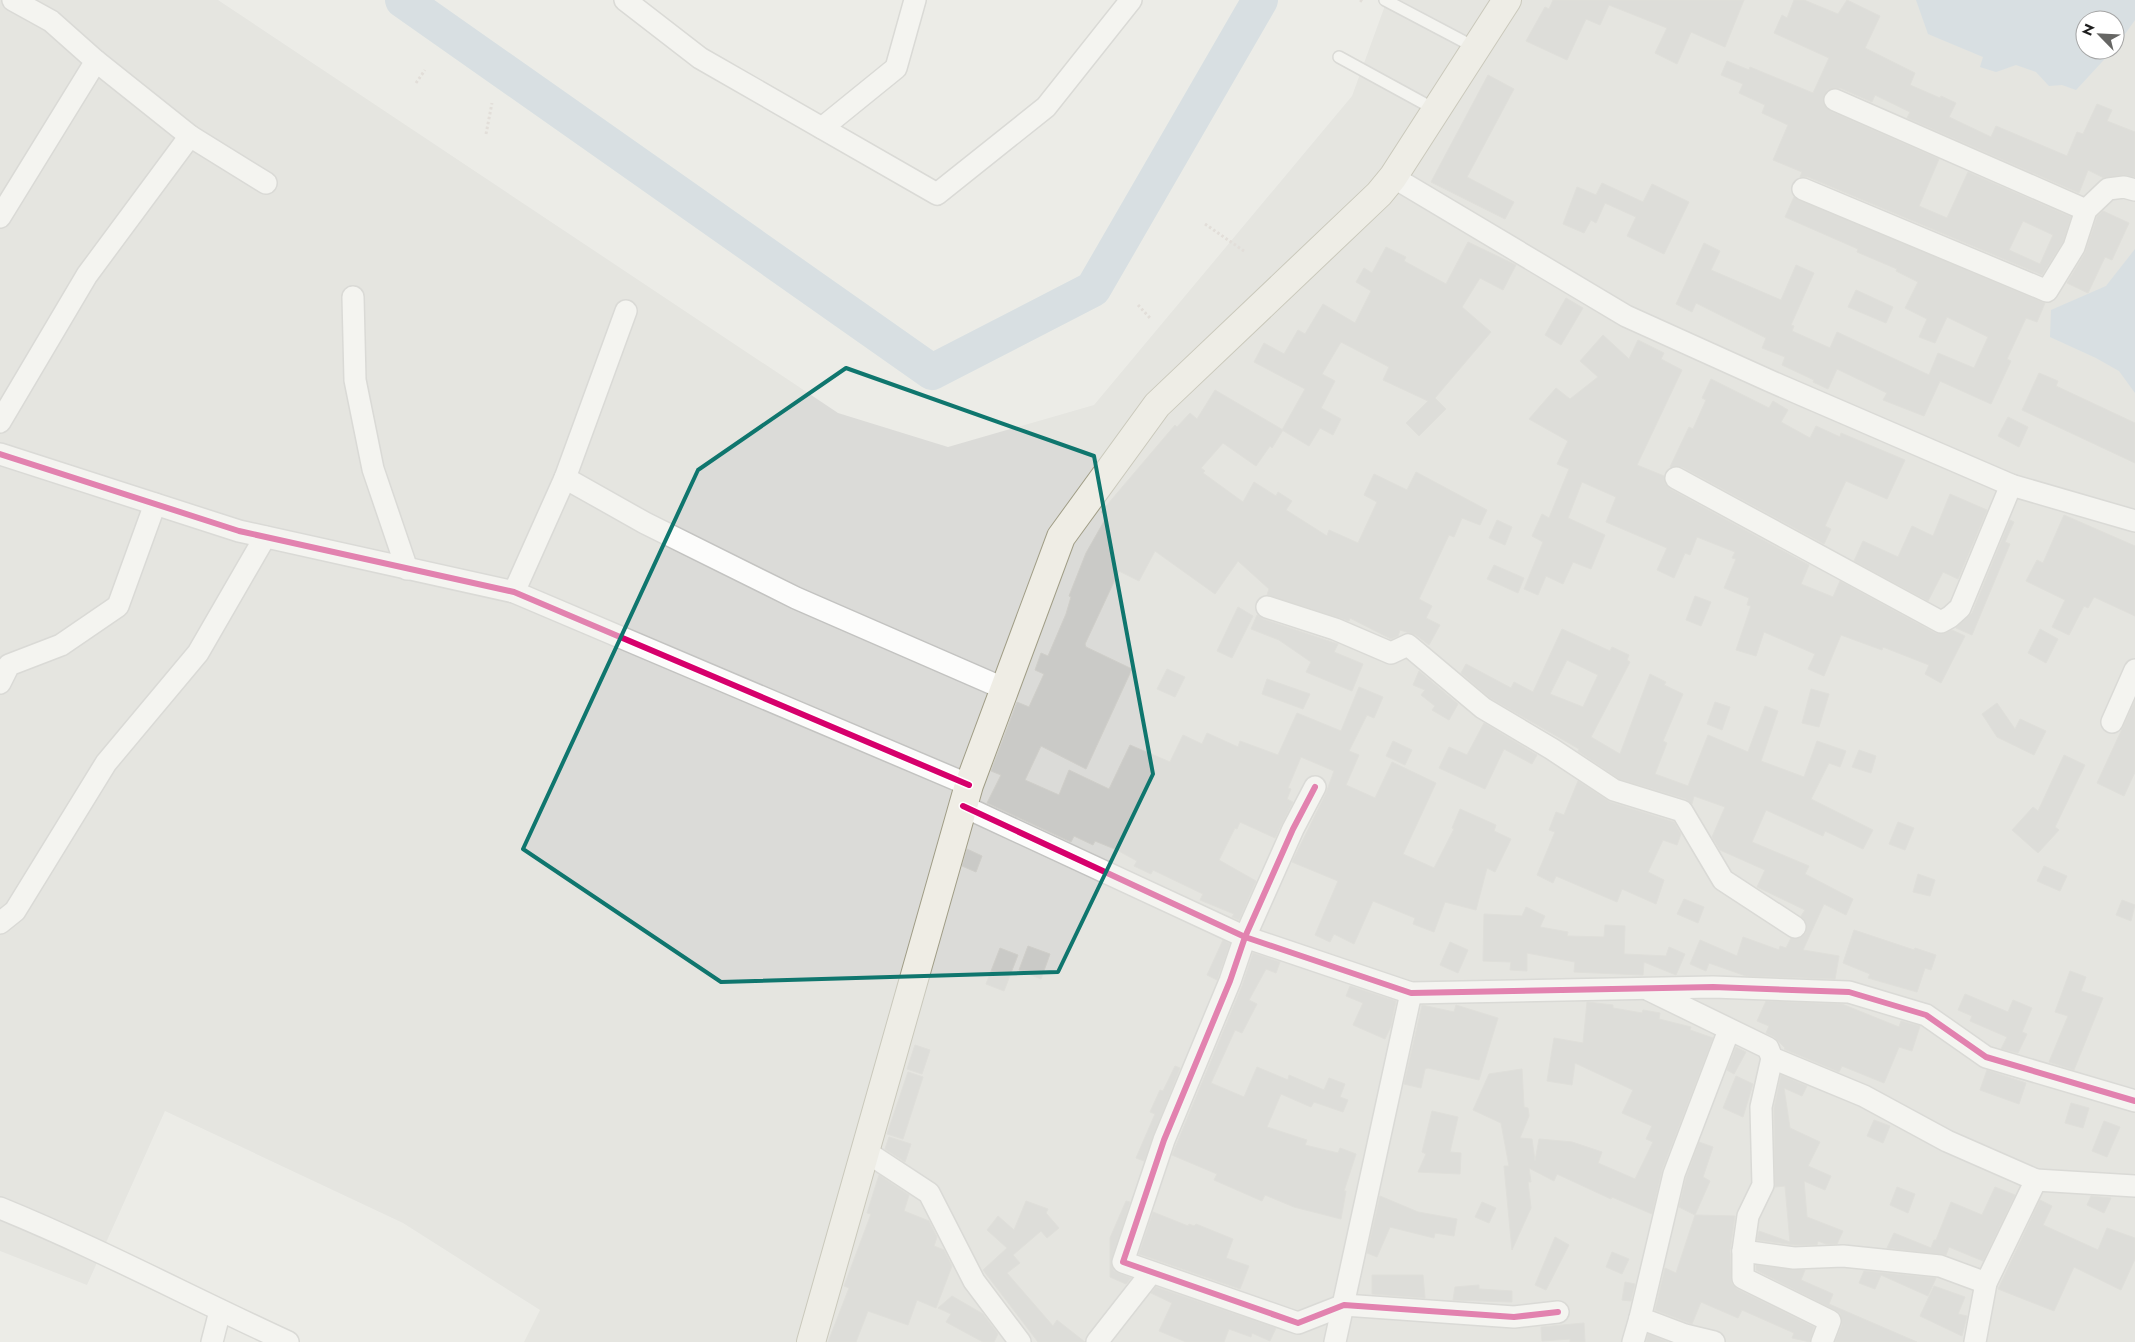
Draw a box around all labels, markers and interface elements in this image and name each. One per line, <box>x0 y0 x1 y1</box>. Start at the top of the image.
north arrow <box>2075 10 2125 60</box>
text: N <box>2077 21 2100 39</box>

